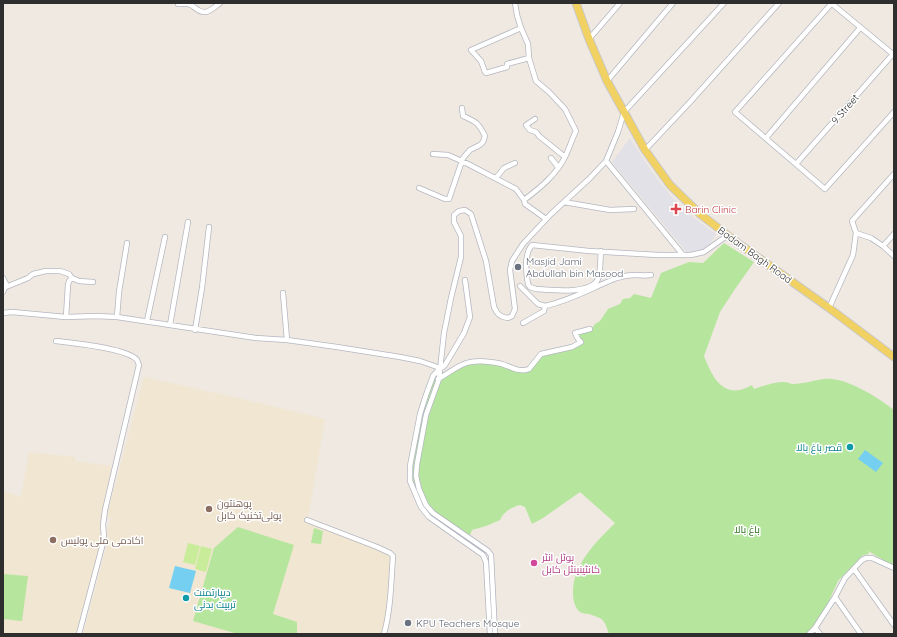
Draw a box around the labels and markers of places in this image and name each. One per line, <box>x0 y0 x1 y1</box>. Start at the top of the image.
marker: Barin Clinic <box>670 203 682 215</box>
place label: Barin Clinic <box>685 203 736 216</box>
place label: Masjid Jami Abdullah bin Masood <box>526 255 623 280</box>
marker: Masjid Jami Abdullah bin Masood <box>513 262 523 272</box>
place label: قصر باغ بالا <box>796 441 842 454</box>
marker: قصر باغ بالا <box>845 442 855 452</box>
place label: پوهنتون پولی‌تخنیک کابل <box>217 497 282 522</box>
marker: پوهنتون پولی‌تخنیک کابل <box>204 504 214 514</box>
place label: اکادمی ملی پولیس <box>61 534 143 547</box>
marker: اکادمی ملی پولیس <box>48 535 58 545</box>
place label: ہوٹل انٹر کانٹینینٹل کابل <box>541 551 600 576</box>
marker: ہوٹل انٹر کانٹینینٹل کابل <box>529 558 539 568</box>
place label: دیپارتمنت تربیت بدنی <box>194 586 236 611</box>
marker: دیپارتمنت تربیت بدنی <box>181 593 191 603</box>
place label: KPU Teachers Mosque <box>416 617 520 630</box>
marker: KPU Teachers Mosque <box>403 618 413 628</box>

